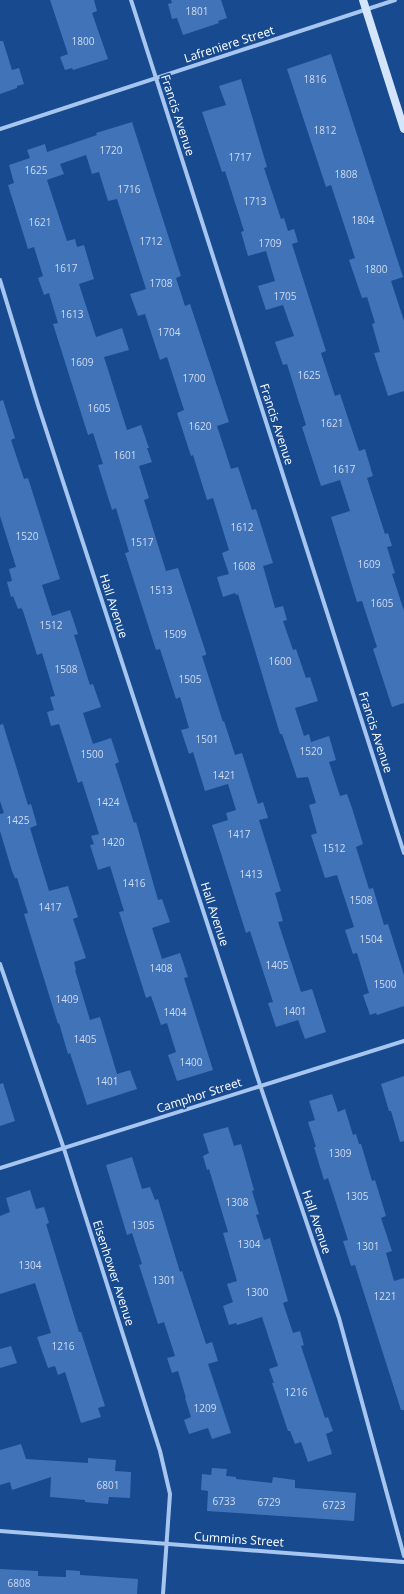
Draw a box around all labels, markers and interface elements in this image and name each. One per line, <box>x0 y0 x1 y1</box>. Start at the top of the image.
house number: 1801 <box>186 4 208 18</box>
street label: Lafreniere Street <box>182 21 276 67</box>
house number: 1800 <box>72 34 95 48</box>
street label: Francis Avenue <box>157 72 199 158</box>
house number: 1816 <box>304 72 327 86</box>
house number: 1812 <box>314 123 337 137</box>
house number: 1720 <box>100 143 123 157</box>
house number: 1717 <box>229 150 252 164</box>
house number: 1625 <box>25 163 48 177</box>
house number: 1808 <box>335 167 358 181</box>
house number: 1716 <box>118 182 141 196</box>
house number: 1713 <box>244 194 267 208</box>
house number: 1804 <box>352 213 375 227</box>
house number: 1621 <box>29 215 51 229</box>
house number: 1712 <box>140 234 163 248</box>
house number: 1709 <box>259 236 282 250</box>
house number: 1617 <box>55 261 78 275</box>
house number: 1800 <box>365 262 388 276</box>
house number: 1708 <box>150 276 173 290</box>
house number: 1705 <box>274 289 297 303</box>
house number: 1613 <box>61 307 84 321</box>
house number: 1704 <box>158 325 181 339</box>
house number: 1609 <box>71 355 94 369</box>
house number: 1625 <box>298 368 321 382</box>
house number: 1700 <box>183 371 206 385</box>
street label: Francis Avenue <box>256 381 298 467</box>
house number: 1605 <box>88 401 111 415</box>
house number: 1621 <box>321 416 343 430</box>
house number: 1620 <box>189 419 212 433</box>
house number: 1601 <box>114 448 136 462</box>
house number: 1617 <box>333 462 356 476</box>
house number: 1612 <box>231 520 254 534</box>
house number: 1520 <box>16 529 39 543</box>
house number: 1517 <box>131 535 154 549</box>
house number: 1609 <box>358 557 381 571</box>
house number: 1608 <box>233 559 256 573</box>
street label: Hall Avenue <box>96 572 132 640</box>
house number: 1513 <box>150 583 173 597</box>
house number: 1605 <box>371 596 394 610</box>
house number: 1512 <box>40 618 63 632</box>
house number: 1509 <box>164 627 187 641</box>
house number: 1600 <box>269 654 292 668</box>
house number: 1508 <box>55 662 78 676</box>
house number: 1505 <box>179 672 202 686</box>
street label: Francis Avenue <box>355 689 397 775</box>
house number: 1501 <box>196 732 218 746</box>
house number: 1520 <box>300 744 323 758</box>
house number: 1500 <box>81 747 104 761</box>
house number: 1421 <box>213 768 235 782</box>
house number: 1424 <box>97 795 120 809</box>
house number: 1425 <box>7 813 30 827</box>
house number: 1417 <box>228 827 251 841</box>
house number: 1420 <box>102 835 125 849</box>
house number: 1512 <box>323 841 346 855</box>
house number: 1413 <box>240 867 263 881</box>
house number: 1416 <box>123 876 146 890</box>
street label: Hall Avenue <box>197 880 233 948</box>
house number: 1508 <box>350 893 373 907</box>
house number: 1417 <box>39 900 62 914</box>
house number: 1504 <box>360 932 383 946</box>
house number: 1405 <box>266 958 289 972</box>
house number: 1408 <box>150 961 173 975</box>
house number: 1500 <box>374 977 397 991</box>
house number: 1409 <box>56 992 79 1006</box>
house number: 1401 <box>284 1004 306 1018</box>
house number: 1404 <box>164 1005 187 1019</box>
house number: 1405 <box>74 1032 97 1046</box>
house number: 1400 <box>180 1055 203 1069</box>
street label: Camphor Street <box>154 1073 244 1117</box>
house number: 1401 <box>96 1074 118 1088</box>
house number: 1309 <box>329 1146 352 1160</box>
street label: Hall Avenue <box>298 1188 336 1256</box>
house number: 1305 <box>346 1189 369 1203</box>
house number: 1308 <box>226 1195 249 1209</box>
street label: Eisenhower Avenue <box>89 1218 139 1328</box>
house number: 1305 <box>132 1218 155 1232</box>
house number: 1304 <box>238 1237 261 1251</box>
house number: 1301 <box>357 1239 379 1253</box>
house number: 1304 <box>19 1258 42 1272</box>
house number: 1301 <box>153 1273 175 1287</box>
house number: 1300 <box>246 1285 269 1299</box>
house number: 1221 <box>374 1289 396 1303</box>
house number: 1216 <box>52 1339 75 1353</box>
house number: 1216 <box>285 1385 308 1399</box>
house number: 1209 <box>194 1401 217 1415</box>
house number: 6801 <box>97 1478 119 1492</box>
house number: 6733 <box>213 1494 236 1508</box>
house number: 6729 <box>258 1495 281 1509</box>
house number: 6723 <box>323 1498 346 1512</box>
street label: Cummins Street <box>194 1527 284 1551</box>
house number: 6808 <box>8 1576 31 1590</box>

